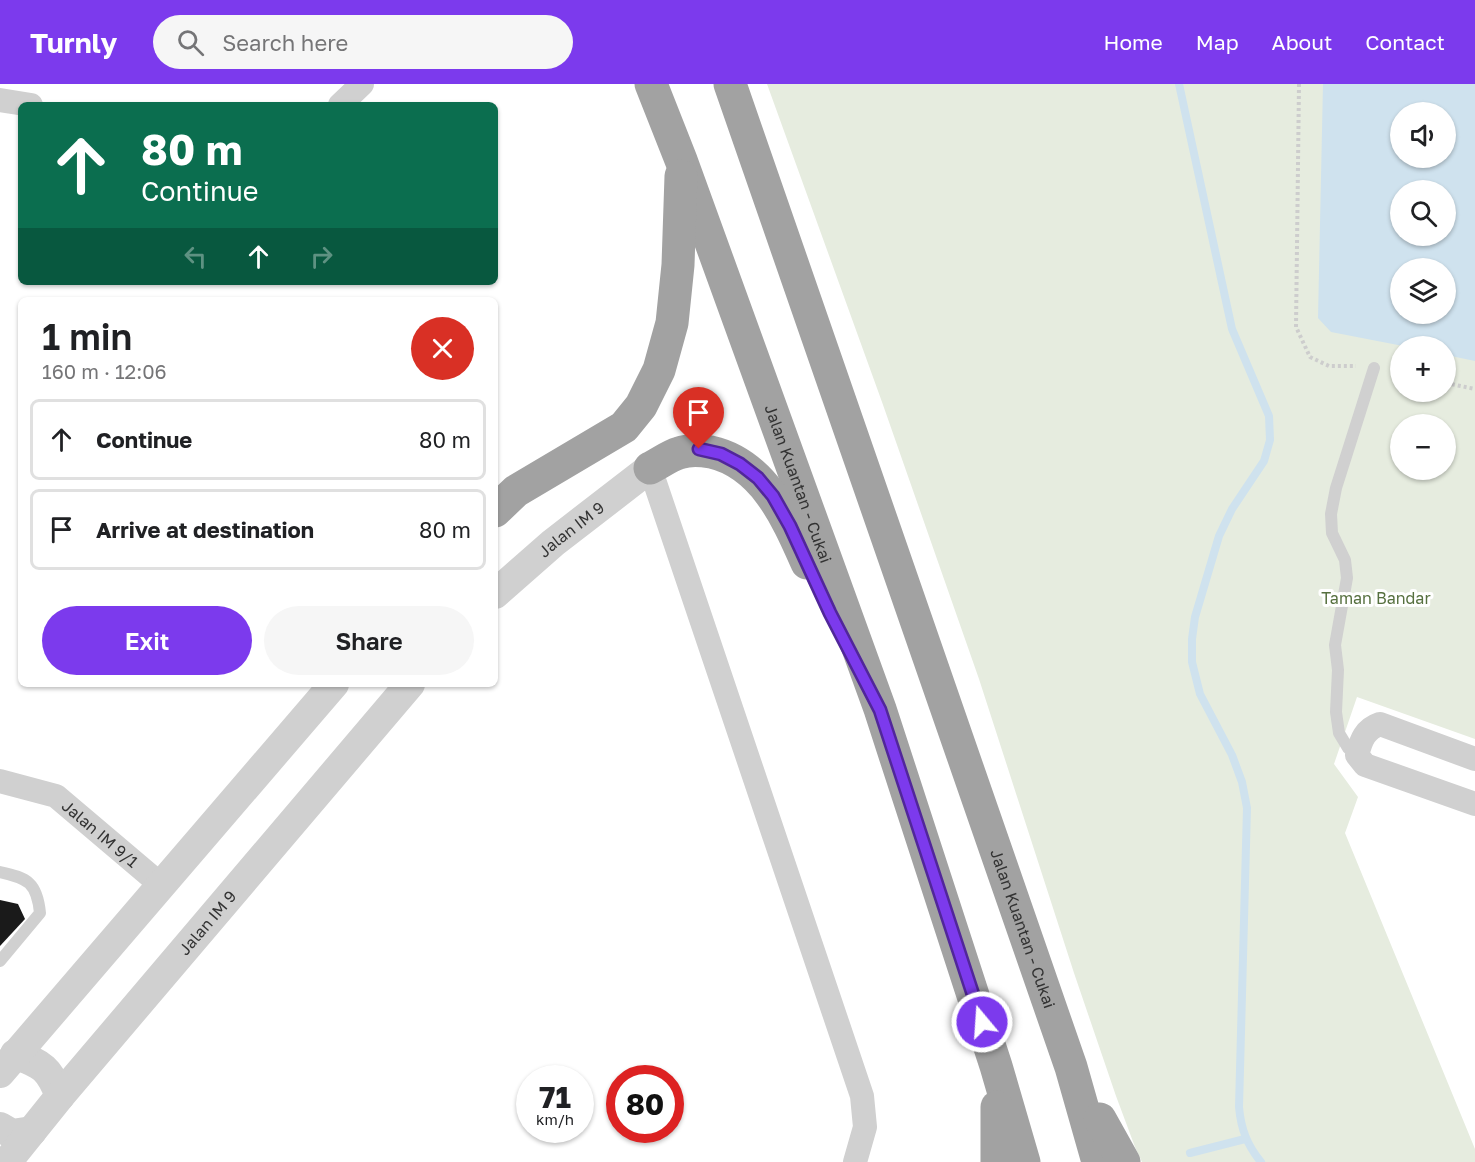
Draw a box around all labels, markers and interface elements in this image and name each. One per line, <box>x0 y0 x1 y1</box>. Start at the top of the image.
search box <box>153 15 573 69</box>
text: Turnly <box>30 26 117 59</box>
icon: search <box>174 26 207 59</box>
text: Search here <box>222 29 348 56</box>
text: Home <box>1103 29 1163 55</box>
text: Map <box>1196 29 1239 55</box>
text: About <box>1272 29 1332 55</box>
text: Contact <box>1365 29 1445 55</box>
map controls <box>1390 102 1456 480</box>
button: sound <box>1390 102 1456 168</box>
text: 80 m <box>141 124 242 174</box>
icon: ahead <box>42 126 120 204</box>
text: Continue <box>141 175 259 207</box>
button: search <box>1390 180 1456 246</box>
icon: left <box>179 240 212 273</box>
icon: ahead <box>242 240 275 273</box>
icon: right <box>305 240 338 273</box>
button: layers <box>1390 258 1456 324</box>
text: 1 min <box>42 315 132 358</box>
button: close <box>411 317 474 380</box>
button: + <box>1390 336 1456 402</box>
text: 160 m · 12:06 <box>42 359 167 383</box>
pin <box>673 387 724 449</box>
icon: arrive <box>682 396 715 429</box>
street label: Jalan Kuantan - Cukai <box>760 402 836 566</box>
button: − <box>1390 414 1456 480</box>
icon: ahead <box>45 423 78 456</box>
text: Continue <box>96 426 192 453</box>
text: 80 m <box>419 426 471 453</box>
street label: Jalan IM 9 <box>534 497 608 561</box>
icon: arrive <box>45 513 78 546</box>
text: Arrive at destination <box>96 516 314 543</box>
text: 80 m <box>419 516 471 543</box>
park label: Taman Bandar <box>1321 588 1431 608</box>
button: Exit <box>42 606 252 675</box>
button: Share <box>264 606 474 675</box>
street label: Jalan IM 9/1 <box>58 796 143 872</box>
street label: Jalan Kuantan - Cukai <box>986 846 1060 1011</box>
street label: Jalan IM 9 <box>174 886 240 959</box>
position arrow <box>950 990 1014 1054</box>
speed limit sign: 80 <box>606 1065 684 1143</box>
text: 71 <box>539 1079 571 1115</box>
text: km/h <box>536 1110 574 1128</box>

